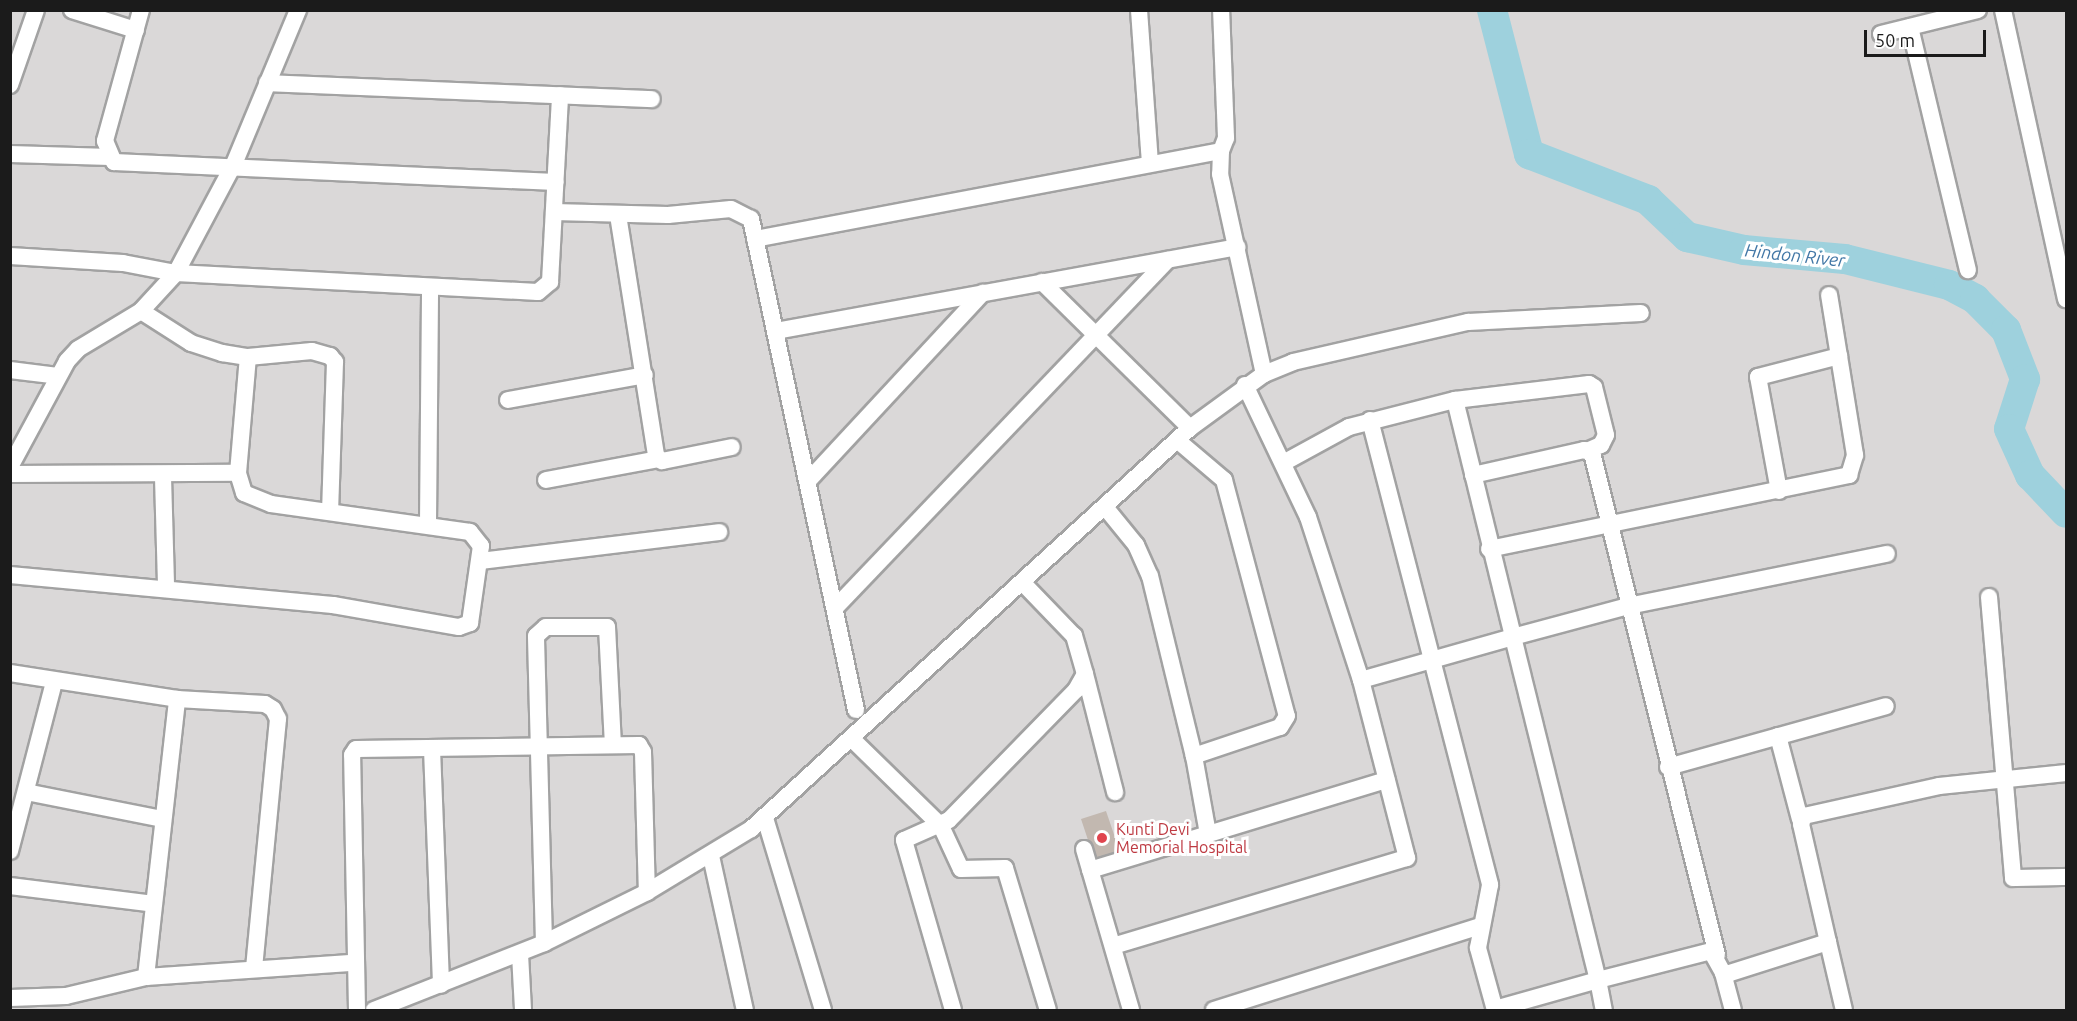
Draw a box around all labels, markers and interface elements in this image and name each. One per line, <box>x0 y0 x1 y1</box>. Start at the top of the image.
scale bar <box>1867 18 1988 56</box>
text: 50 m <box>1875 30 1915 50</box>
water label: Hindon River <box>1744 239 1846 271</box>
place label: Kunti Devi Memorial Hospital <box>1116 819 1247 857</box>
marker: Kunti Devi Memorial Hospital <box>1093 829 1111 847</box>

